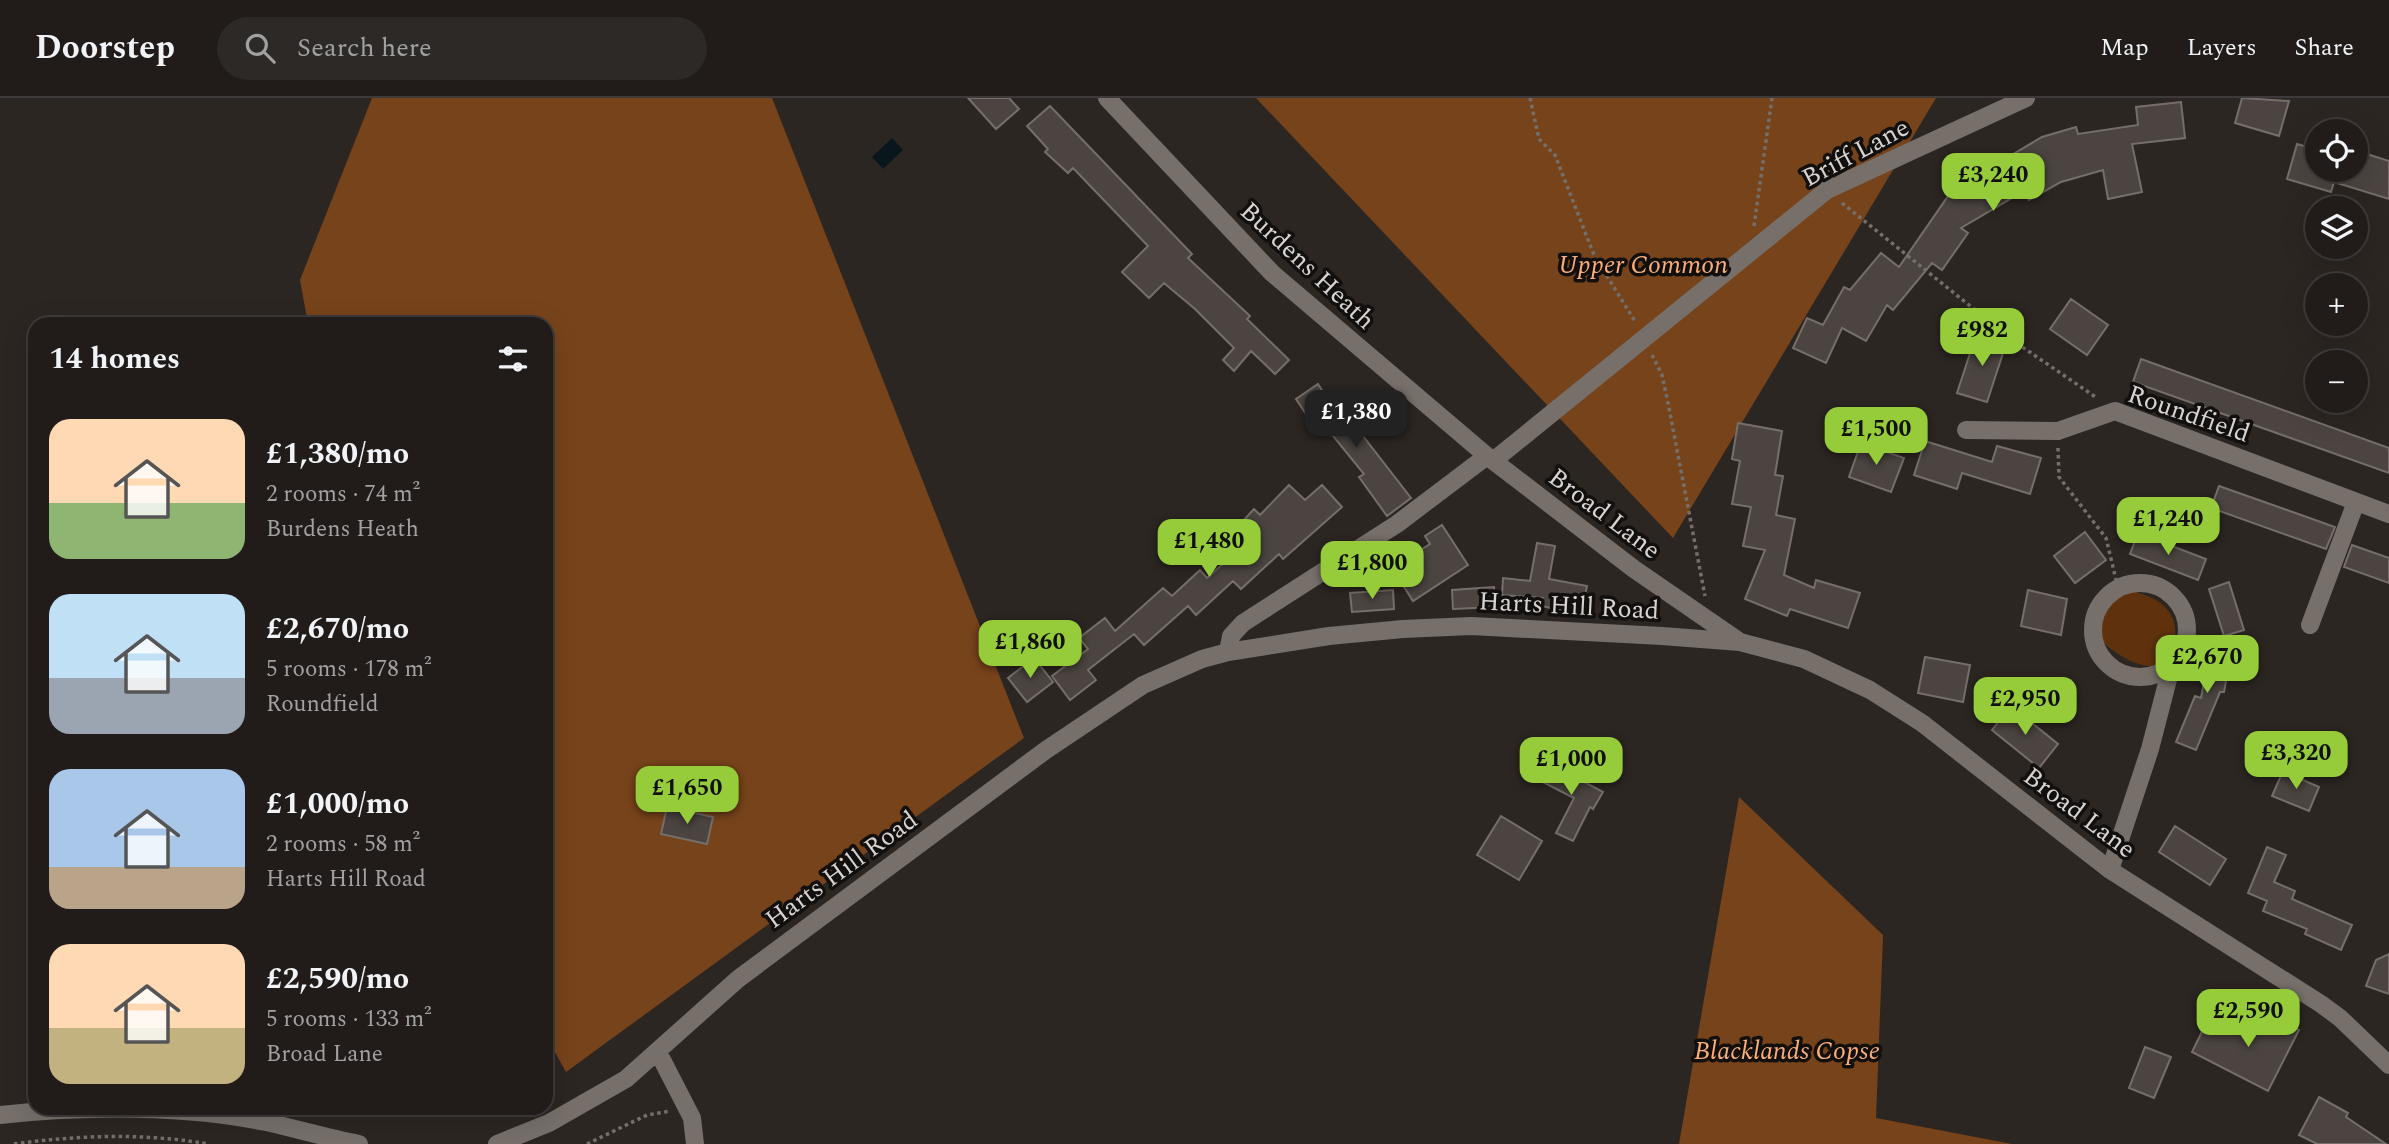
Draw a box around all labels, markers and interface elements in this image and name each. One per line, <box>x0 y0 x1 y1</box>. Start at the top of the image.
search box <box>217 17 707 80</box>
text: Doorstep <box>35 23 175 73</box>
text: Search here <box>297 28 432 68</box>
icon: search <box>241 29 279 67</box>
text: Map <box>2100 30 2149 66</box>
text: Layers <box>2187 30 2257 66</box>
text: Share <box>2295 30 2354 66</box>
street label: Briff Lane <box>1795 108 1916 198</box>
map controls <box>2305 119 2368 413</box>
button: locate <box>2305 119 2368 182</box>
pin: £3,240 <box>1936 153 2050 213</box>
text: £3,240 <box>1958 158 2028 193</box>
street label: Burdens Heath <box>1230 192 1384 339</box>
button: layers <box>2305 196 2368 259</box>
park label: Upper Common <box>1558 245 1728 285</box>
button: + <box>2305 273 2368 336</box>
pin: £982 <box>1941 308 2023 368</box>
text: £982 <box>1956 313 2008 348</box>
text: 14 homes <box>49 336 180 382</box>
icon: filters <box>494 340 532 378</box>
button: − <box>2305 350 2368 413</box>
street label: Roundfield <box>2122 374 2255 454</box>
pin: £1,380 <box>1299 390 1413 450</box>
text: £1,380 <box>1321 395 1391 430</box>
pin: £1,500 <box>1819 408 1933 467</box>
text: £1,500 <box>1841 412 1911 447</box>
text: £1,380/mo <box>266 431 409 477</box>
icon: home <box>105 447 189 531</box>
street label: Broad Lane <box>1540 458 1669 570</box>
text: 2 rooms · 74 m² <box>266 477 420 512</box>
pin: £1,240 <box>2111 498 2225 557</box>
text: £1,240 <box>2133 502 2203 537</box>
text: Burdens Heath <box>266 512 419 547</box>
pin: £1,480 <box>1152 519 1266 579</box>
text: £1,480 <box>1174 524 1244 559</box>
pin: £1,800 <box>1315 542 1429 601</box>
text: £1,800 <box>1337 546 1407 581</box>
street label: Harts Hill Road <box>1478 581 1660 631</box>
text: £2,670/mo <box>266 606 409 652</box>
pin: £1,860 <box>973 620 1087 680</box>
icon: home <box>105 622 189 706</box>
text: £1,860 <box>995 625 1065 660</box>
pin: £2,670 <box>2150 636 2264 695</box>
text: £2,670 <box>2172 640 2242 675</box>
text: 5 rooms · 178 m² <box>266 652 432 687</box>
pin: £2,950 <box>1968 678 2082 737</box>
text: £2,950 <box>1990 682 2060 717</box>
text: Roundfield <box>266 687 379 722</box>
pin: £3,320 <box>2239 732 2353 791</box>
text: £3,320 <box>2261 736 2331 771</box>
pin: £1,000 <box>1514 738 1628 797</box>
text: £1,000 <box>1536 742 1606 777</box>
street label: Broad Lane <box>2015 757 2144 869</box>
pin: £1,650 <box>630 766 744 826</box>
text: £1,650 <box>652 771 722 806</box>
text: £1,000/mo <box>266 781 409 827</box>
icon: home <box>105 797 189 881</box>
street label: Harts Hill Road <box>757 801 926 939</box>
text: 2 rooms · 58 m² <box>266 827 420 862</box>
text: Harts Hill Road <box>266 862 426 897</box>
text: £2,590/mo <box>266 956 409 1002</box>
icon: home <box>105 972 189 1056</box>
pin: £2,590 <box>2191 990 2305 1049</box>
text: £2,590 <box>2213 994 2283 1029</box>
text: 5 rooms · 133 m² <box>266 1002 432 1037</box>
park label: Blacklands Copse <box>1694 1031 1880 1071</box>
text: Broad Lane <box>266 1037 383 1072</box>

